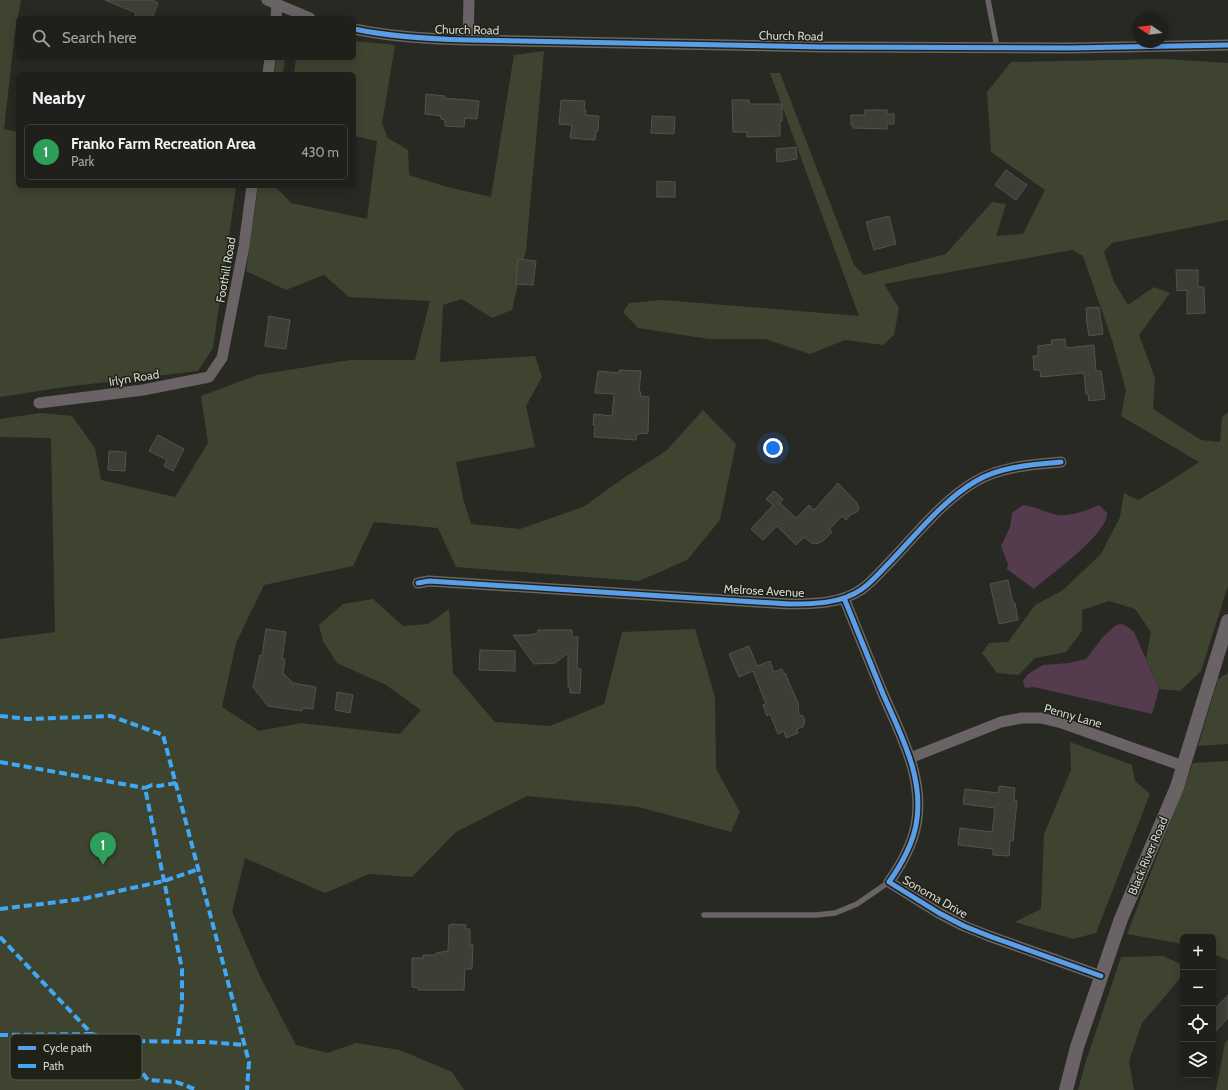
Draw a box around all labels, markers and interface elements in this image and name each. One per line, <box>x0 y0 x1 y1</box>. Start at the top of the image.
north arrow <box>1132 12 1168 48</box>
search box <box>16 16 356 60</box>
street label: Church Road <box>435 21 499 38</box>
icon: search <box>30 27 52 49</box>
street label: Church Road <box>759 27 823 44</box>
text: Search here <box>62 29 137 47</box>
text: Nearby <box>32 88 85 108</box>
text: Franko Farm Recreation Area <box>71 135 256 153</box>
text: 1 <box>44 144 48 160</box>
text: 430 m <box>301 144 339 160</box>
text: Park <box>71 153 94 169</box>
street label: Foothill Road <box>212 236 239 304</box>
street label: Irlyn Road <box>108 366 160 389</box>
your location <box>763 438 783 458</box>
street label: Melrose Avenue <box>723 581 805 600</box>
street label: Penny Lane <box>1042 700 1104 731</box>
street label: Black River Road <box>1124 815 1171 897</box>
pin: 1 <box>90 832 116 865</box>
street label: Sonoma Drive <box>900 872 971 921</box>
map controls <box>1180 934 1216 1078</box>
button: + <box>1180 934 1216 970</box>
button: − <box>1180 970 1216 1006</box>
button: locate <box>1180 1006 1216 1042</box>
legend <box>10 1034 142 1080</box>
text: Cycle path <box>43 1041 92 1055</box>
button: layers <box>1180 1042 1216 1078</box>
text: Path <box>43 1059 64 1073</box>

